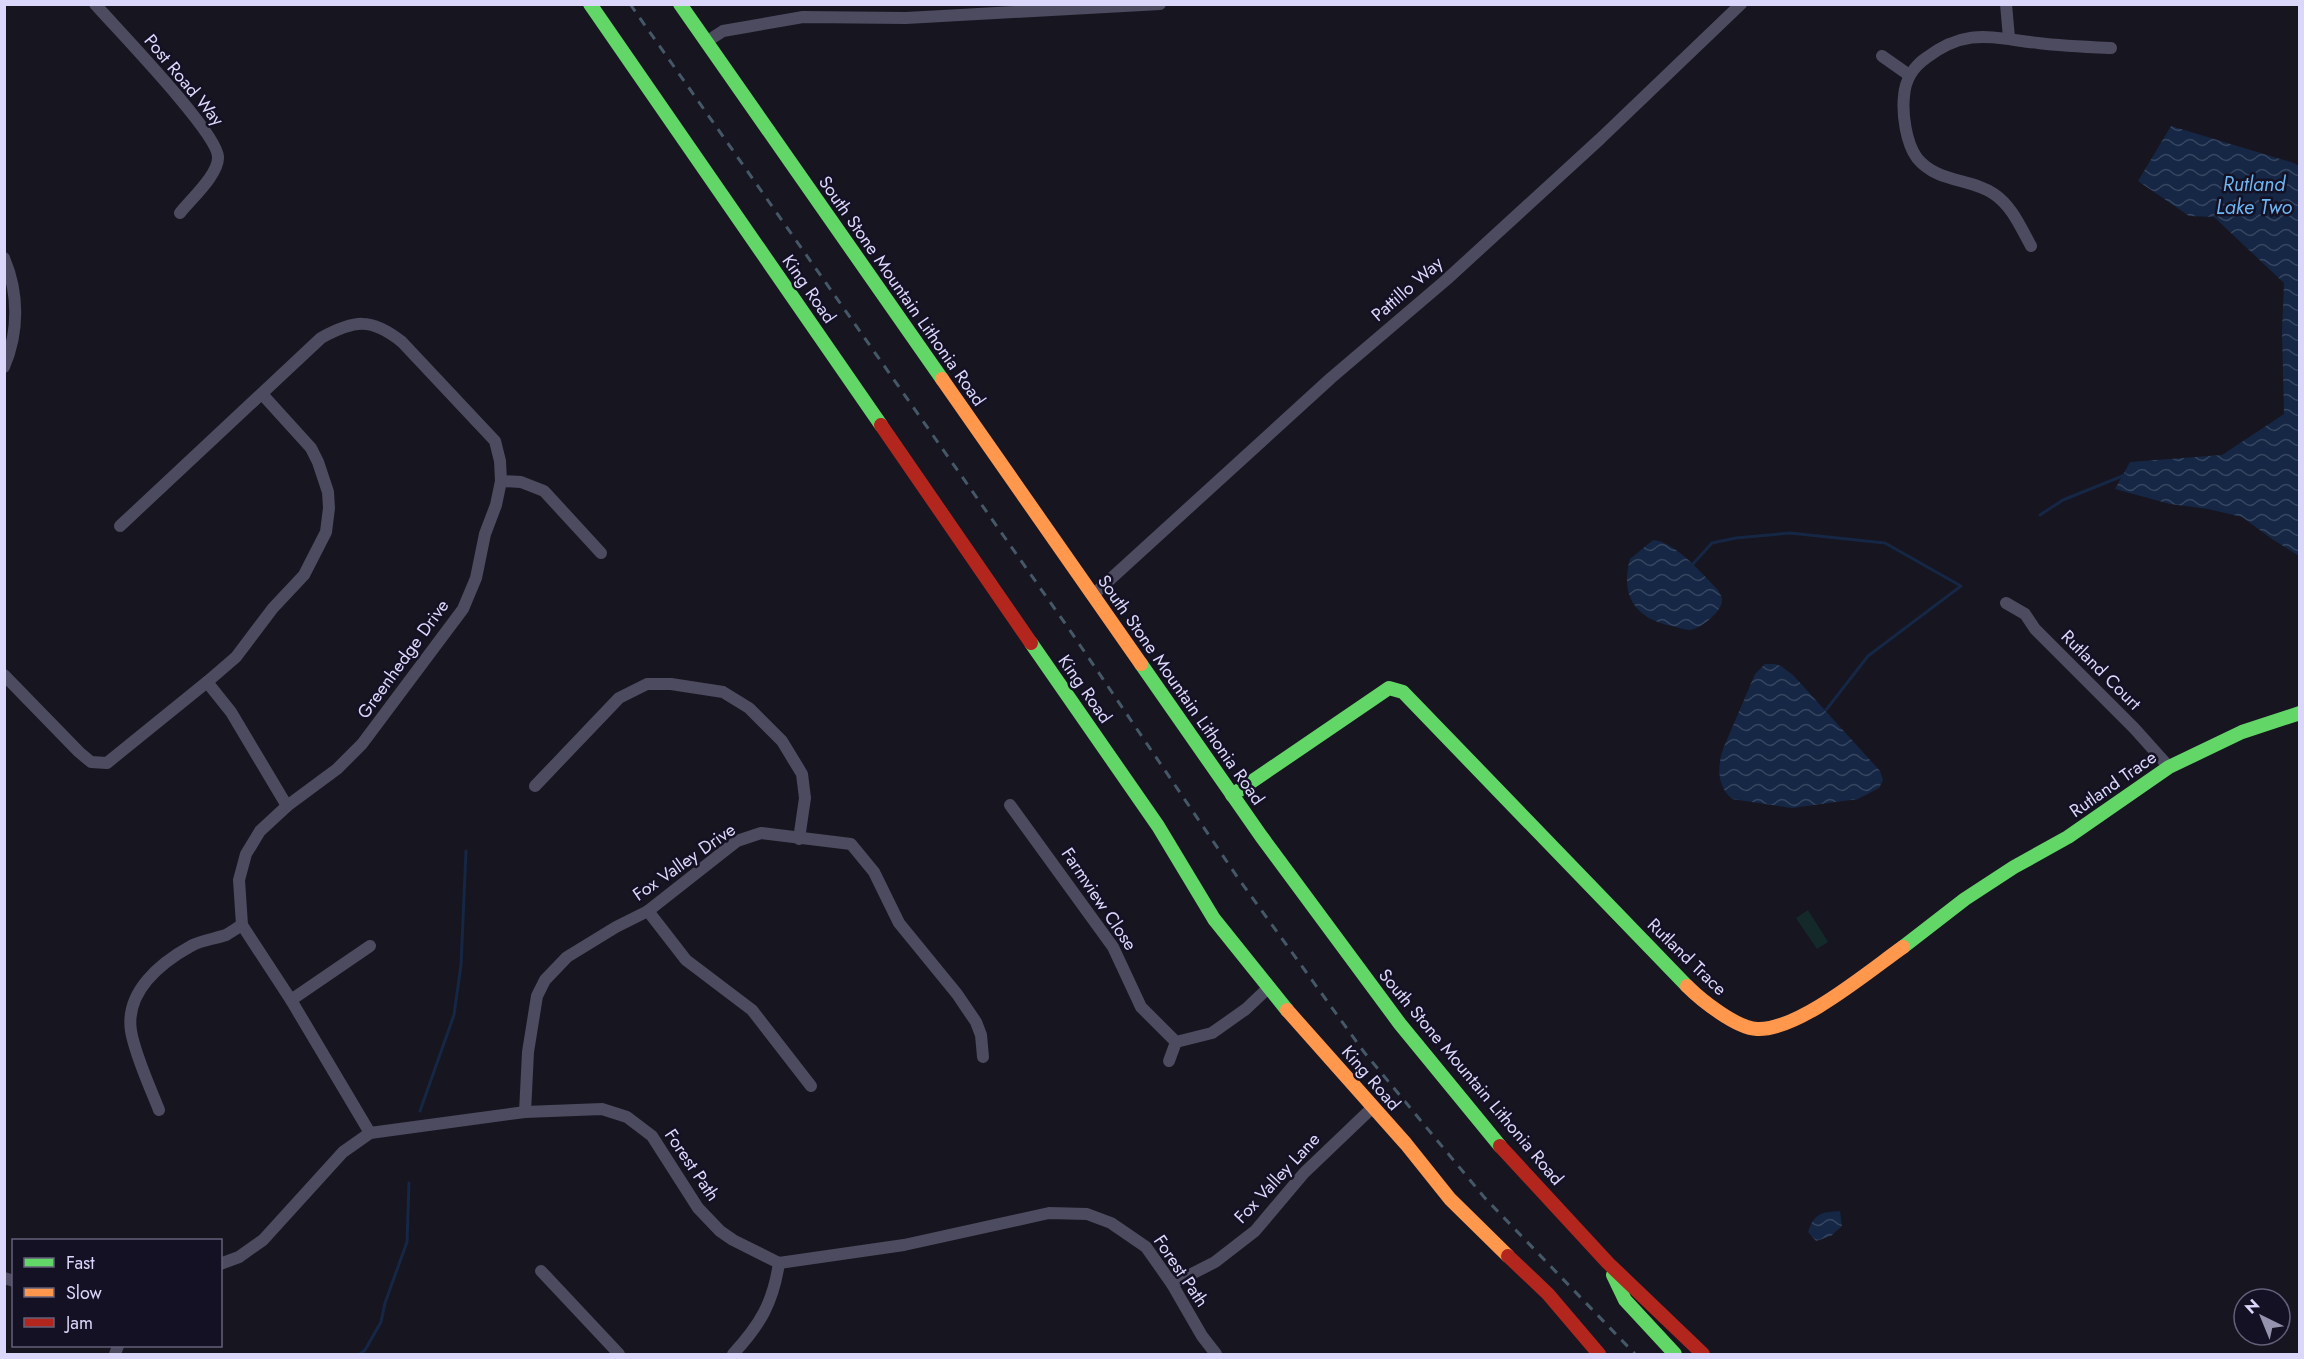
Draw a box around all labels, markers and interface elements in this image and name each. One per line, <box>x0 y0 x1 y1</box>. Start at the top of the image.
street label: Post Road Way <box>138 28 230 132</box>
water label: Rutland Lake Two <box>2216 170 2292 222</box>
street label: South Stone Mountain Lithonia Road <box>812 171 992 411</box>
street label: King Road <box>776 249 842 329</box>
street label: Pattillo Way <box>1366 250 1449 327</box>
street label: South Stone Mountain Lithonia Road <box>1091 570 1271 810</box>
street label: Greenhedge Drive <box>351 594 455 724</box>
street label: Rutland Court <box>2055 624 2147 716</box>
street label: King Road <box>1052 649 1118 729</box>
street label: Rutland Trace <box>2064 744 2162 824</box>
street label: Fox Valley Drive <box>627 817 741 907</box>
street label: Farmview Close <box>1055 842 1143 956</box>
street label: Rutland Trace <box>1641 912 1733 1002</box>
street label: South Stone Mountain Lithonia Road <box>1372 963 1570 1191</box>
street label: King Road <box>1335 1040 1407 1116</box>
street label: Forest Path <box>658 1124 726 1206</box>
street label: Fox Valley Lane <box>1228 1127 1326 1229</box>
street label: Forest Path <box>1147 1230 1215 1312</box>
legend <box>12 1239 222 1347</box>
text: Fast <box>66 1250 95 1276</box>
text: Slow <box>66 1280 103 1306</box>
north arrow <box>2232 1287 2292 1347</box>
text: N <box>2240 1294 2265 1319</box>
text: Jam <box>64 1310 93 1336</box>

